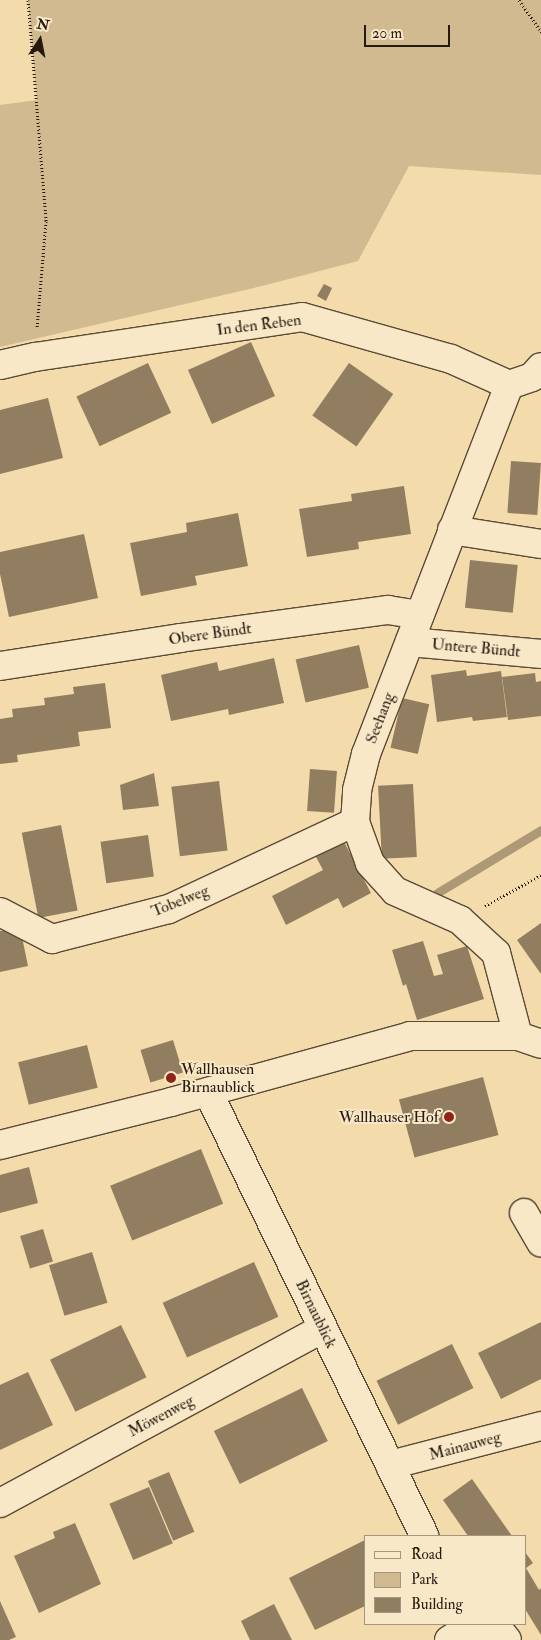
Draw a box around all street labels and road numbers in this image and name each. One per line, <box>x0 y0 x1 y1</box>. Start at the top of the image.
street label: In den Reben <box>216 310 302 340</box>
street label: Obere Bündt <box>167 619 253 649</box>
street label: Untere Bündt <box>431 635 521 661</box>
street label: Seehang <box>361 690 399 746</box>
street label: Tobelweg <box>148 881 212 921</box>
street label: Birnaublick <box>291 1277 341 1351</box>
street label: Möwenweg <box>125 1391 197 1441</box>
street label: Mainauweg <box>427 1427 503 1465</box>

